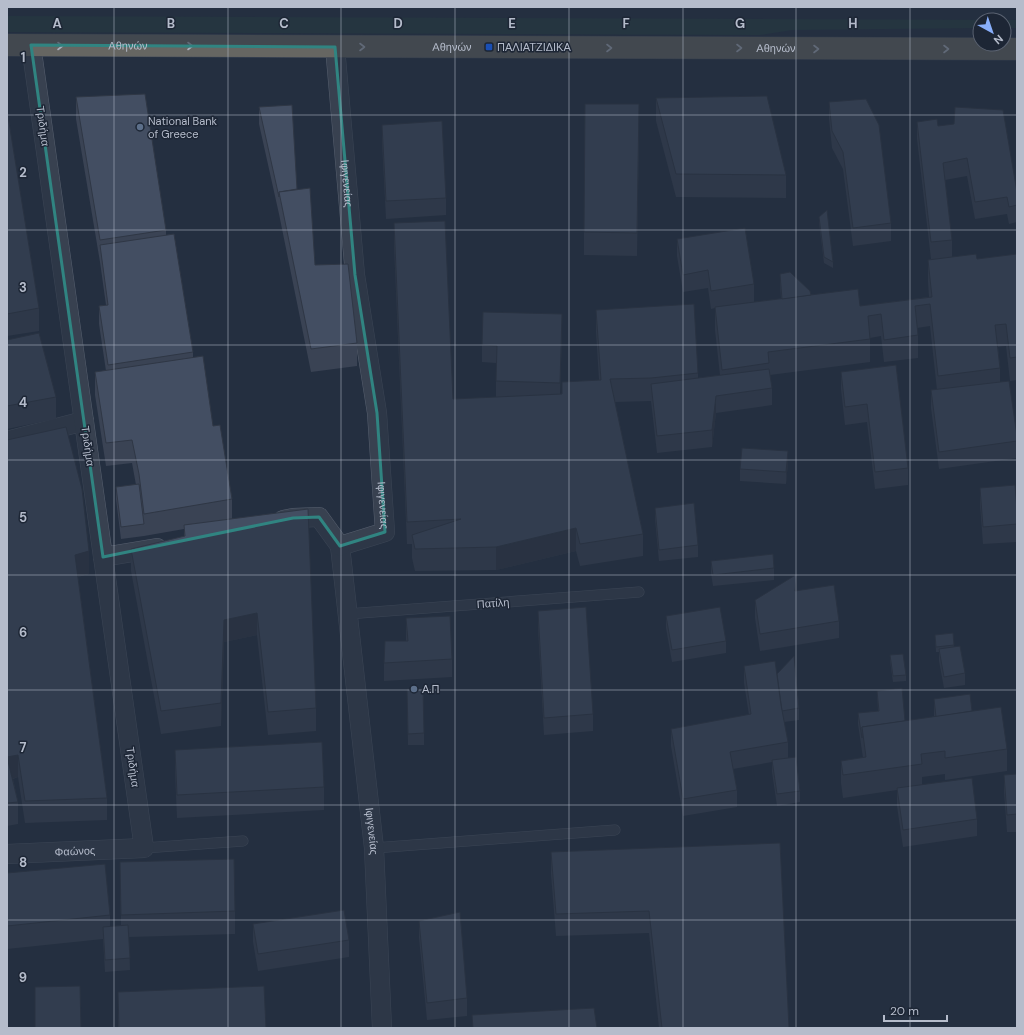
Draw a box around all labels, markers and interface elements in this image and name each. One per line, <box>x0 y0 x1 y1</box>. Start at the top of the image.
north arrow <box>972 12 1012 52</box>
text: A <box>52 15 62 32</box>
text: B <box>167 15 175 32</box>
text: C <box>279 15 289 32</box>
text: D <box>393 15 403 32</box>
text: E <box>508 15 516 32</box>
text: F <box>622 15 630 32</box>
text: G <box>735 15 745 32</box>
text: H <box>848 15 858 32</box>
text: N <box>991 32 1006 48</box>
street label: Αθηνών <box>108 38 148 53</box>
street label: Αθηνών <box>432 40 472 54</box>
place label: ΠΑΛΙΑΤΖΙΔΙΚΑ <box>497 40 571 54</box>
one-way arrow <box>57 41 63 50</box>
street label: Αθηνών <box>756 41 796 55</box>
one-way arrow <box>187 42 193 50</box>
marker: ΠΑΛΙΑΤΖΙΔΙΚΑ <box>484 42 494 52</box>
one-way arrow <box>359 43 365 51</box>
one-way arrow <box>606 44 612 52</box>
one-way arrow <box>736 44 742 52</box>
one-way arrow <box>813 45 819 53</box>
one-way arrow <box>943 45 949 53</box>
text: 1 <box>21 49 25 66</box>
street label: Τριδήμα <box>33 105 53 148</box>
place label: National Bank of Greece <box>148 114 218 141</box>
marker: National Bank of Greece <box>135 122 145 132</box>
street label: Ιφιγενείας <box>338 159 356 208</box>
text: 2 <box>19 164 27 181</box>
text: 3 <box>19 279 27 296</box>
text: 4 <box>19 394 27 411</box>
street label: Τριδήμα <box>78 425 98 468</box>
street label: Ιφιγενείας <box>375 481 392 529</box>
text: 5 <box>19 509 27 526</box>
street label: Πατίλη <box>476 595 510 611</box>
text: 6 <box>19 624 27 641</box>
place label: Α.Π <box>422 682 440 696</box>
marker: Α.Π <box>409 684 419 694</box>
text: 7 <box>20 739 27 756</box>
street label: Τριδήμα <box>123 746 143 789</box>
street label: Ιφιγενείας <box>362 807 381 855</box>
street label: Φαώνος <box>54 843 96 859</box>
text: 8 <box>19 854 27 871</box>
text: 9 <box>19 969 27 986</box>
scale bar <box>884 997 947 1023</box>
text: 20 m <box>890 1003 919 1019</box>

